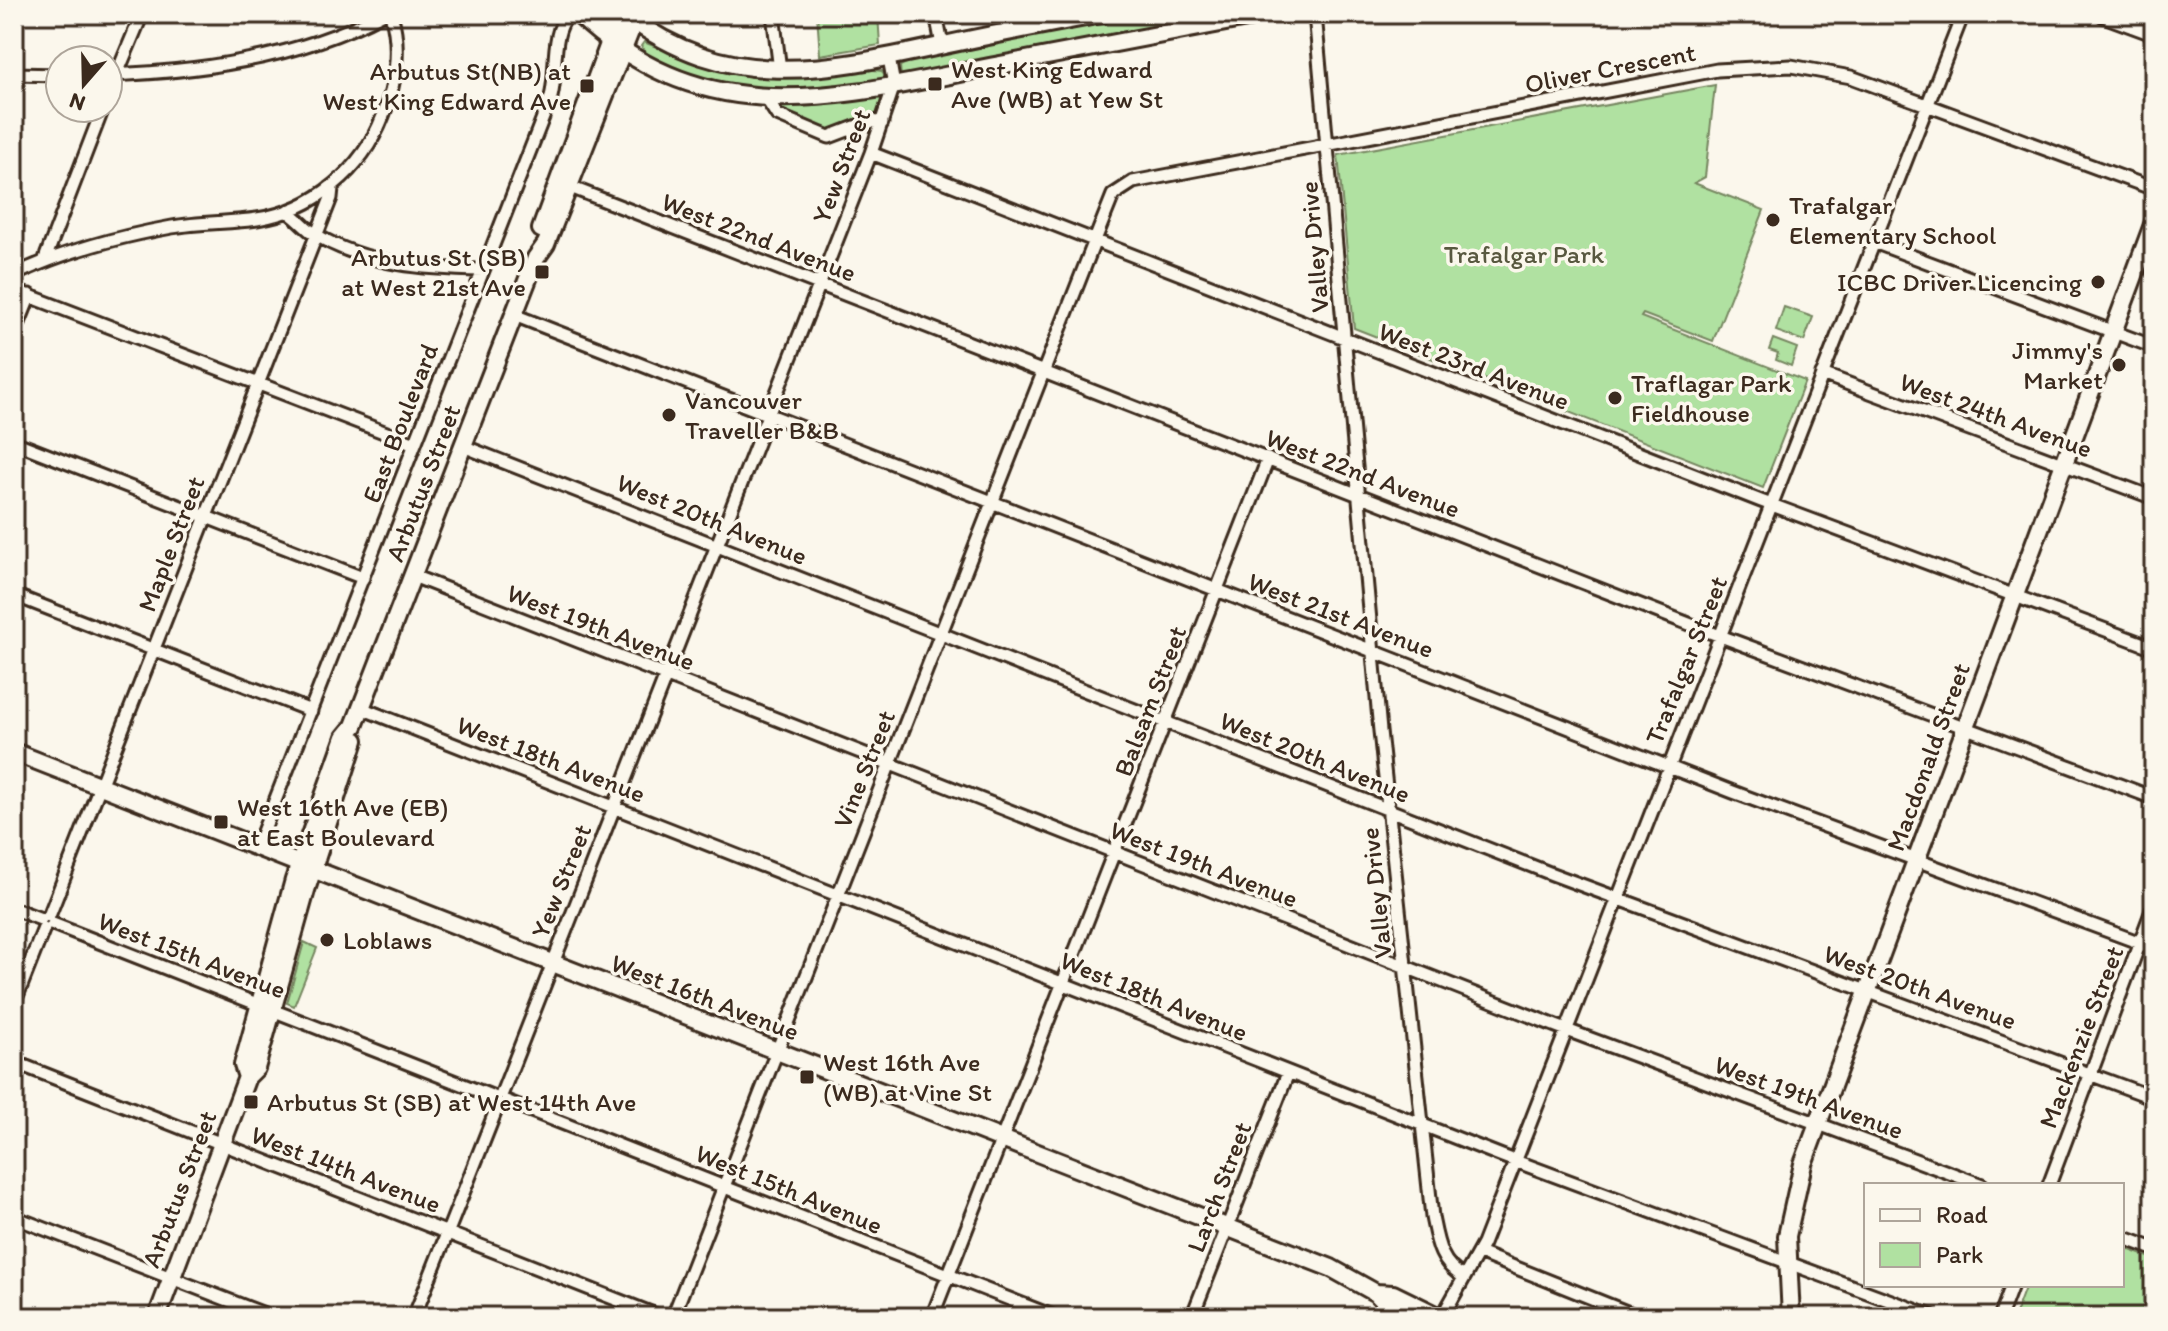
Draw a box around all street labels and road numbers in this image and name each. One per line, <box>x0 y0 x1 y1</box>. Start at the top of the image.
street label: Oliver Crescent <box>1522 36 1698 100</box>
street label: Yew Street <box>805 104 878 228</box>
street label: Valley Drive <box>1292 180 1336 314</box>
street label: West 22nd Avenue <box>657 185 861 289</box>
street label: West 23rd Avenue <box>1374 315 1574 417</box>
street label: East Boulevard <box>355 339 445 507</box>
street label: West 24th Avenue <box>1895 365 2097 465</box>
street label: Arbutus Street <box>378 400 468 566</box>
street label: West 22nd Avenue <box>1261 421 1465 525</box>
street label: West 20th Avenue <box>612 466 812 572</box>
street label: Maple Street <box>130 471 212 616</box>
street label: West 21st Avenue <box>1244 565 1438 665</box>
street label: Trafalgar Street <box>1638 571 1734 749</box>
street label: West 19th Avenue <box>503 576 699 678</box>
street label: Balsam Street <box>1107 621 1193 781</box>
street label: Macdonald Street <box>1879 658 1977 855</box>
street label: West 20th Avenue <box>1215 704 1415 810</box>
street label: Vine Street <box>826 705 902 833</box>
street label: West 18th Avenue <box>452 708 650 810</box>
street label: West 19th Avenue <box>1106 813 1302 915</box>
street label: Yew Street <box>524 819 598 943</box>
street label: Valley Drive <box>1353 826 1399 960</box>
street label: West 15th Avenue <box>93 904 291 1006</box>
street label: West 20th Avenue <box>1819 937 2021 1037</box>
street label: Mackenzie Street <box>2032 941 2131 1133</box>
street label: West 18th Avenue <box>1056 944 1252 1048</box>
street label: West 16th Avenue <box>606 946 804 1048</box>
street label: West 19th Avenue <box>1710 1048 1908 1146</box>
street label: Arbutus Street <box>134 1106 224 1272</box>
street label: Larch Street <box>1179 1117 1259 1257</box>
street label: West 14th Avenue <box>247 1118 445 1220</box>
street label: West 15th Avenue <box>691 1137 887 1241</box>

